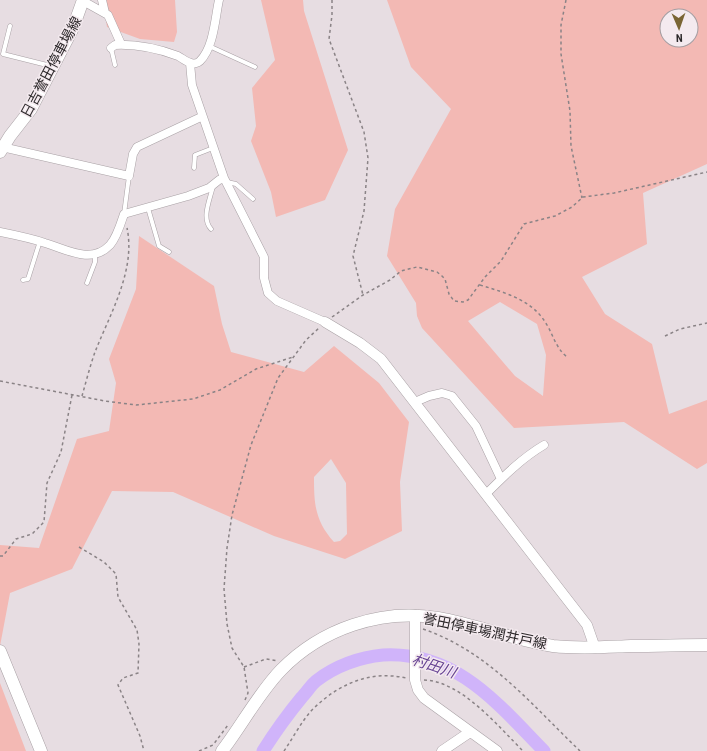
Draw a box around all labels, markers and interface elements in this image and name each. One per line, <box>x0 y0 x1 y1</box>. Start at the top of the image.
north arrow <box>659 8 699 48</box>
street label: 日吉誉田停車場線 <box>18 14 84 120</box>
text: N <box>675 31 683 44</box>
street label: 誉田停車場潤井戸線 <box>422 610 548 652</box>
water label: 村田川 <box>410 650 460 682</box>

